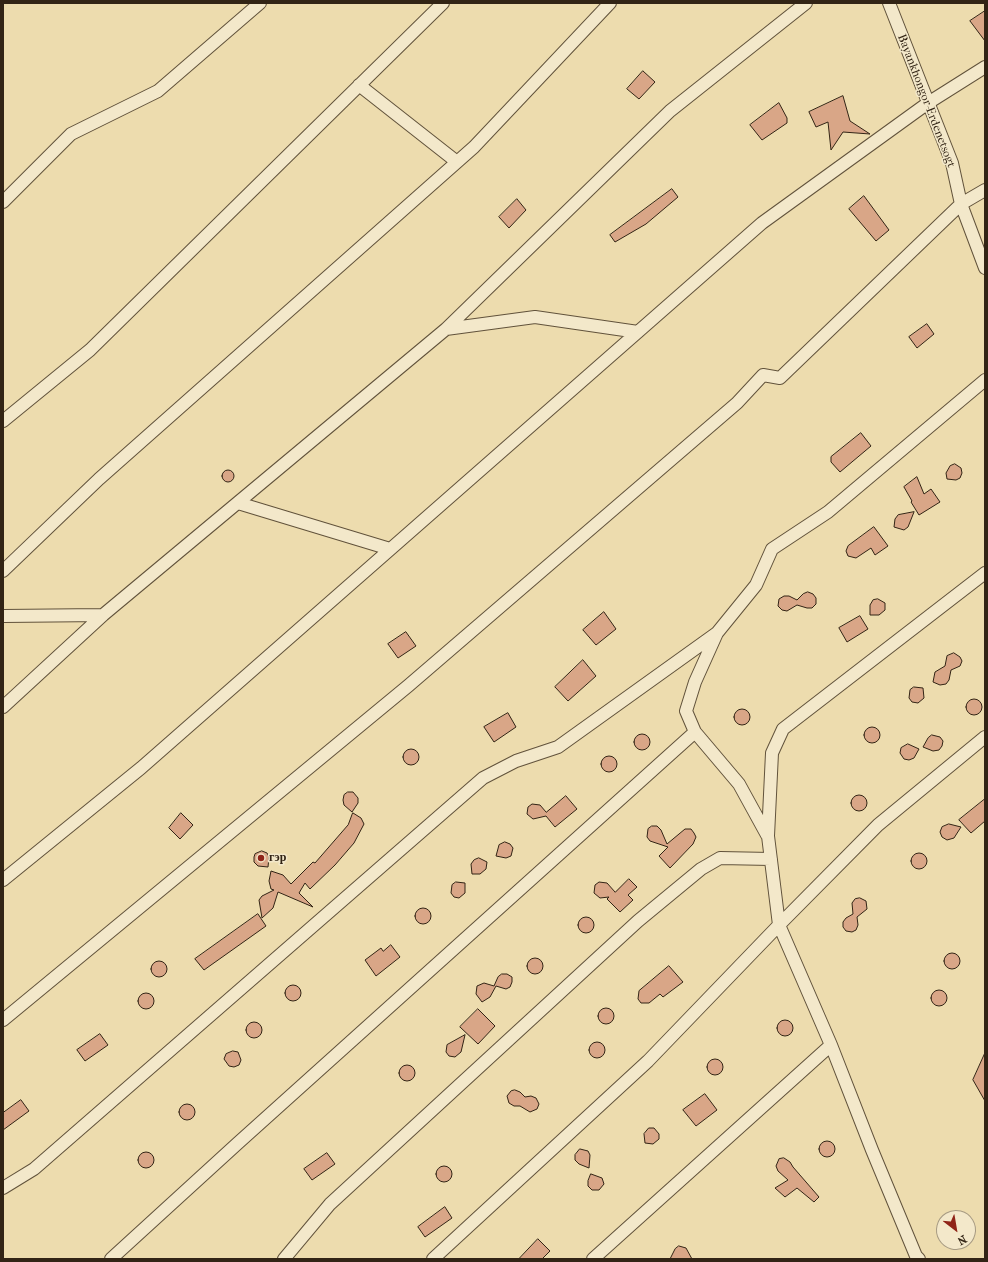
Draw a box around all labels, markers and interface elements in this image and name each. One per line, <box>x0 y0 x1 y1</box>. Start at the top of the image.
street label: Bayankhongor-Erdenetsogt <box>894 32 958 170</box>
place label: гэр <box>269 851 286 865</box>
marker: гэр <box>256 853 266 863</box>
north arrow <box>936 1210 976 1250</box>
text: N <box>955 1232 969 1248</box>

